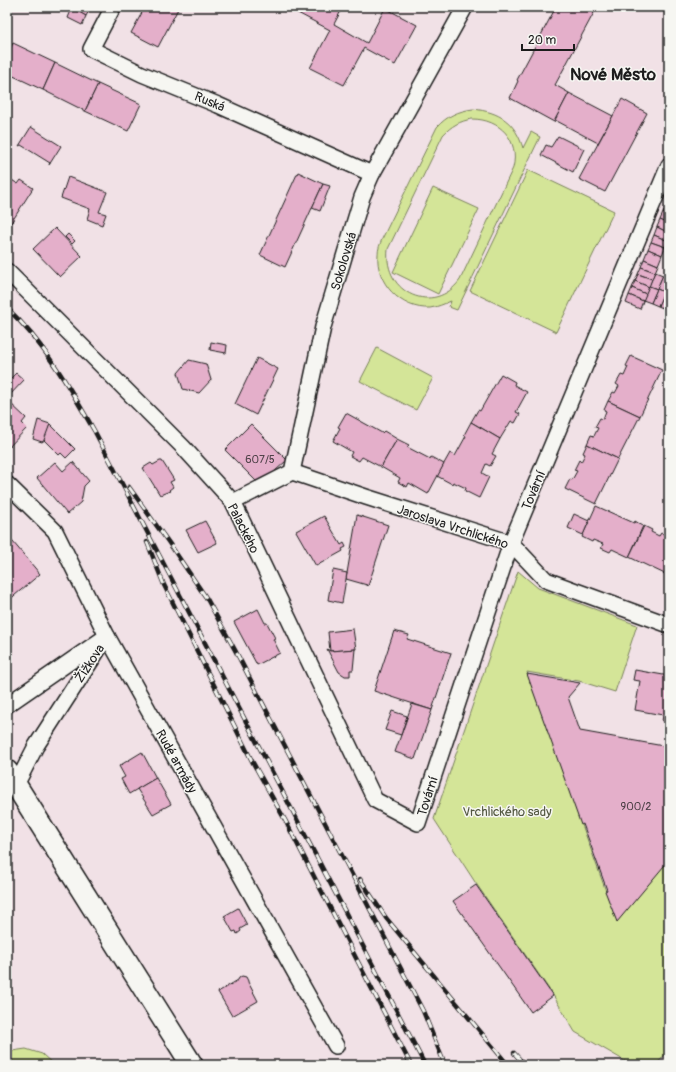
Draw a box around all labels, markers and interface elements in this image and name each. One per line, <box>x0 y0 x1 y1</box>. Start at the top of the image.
scale bar <box>522 26 574 52</box>
text: 20 m <box>528 33 557 48</box>
district label: Nové Město <box>570 64 656 85</box>
street label: Ruská <box>192 88 227 115</box>
street label: Sokolovská <box>328 230 360 292</box>
house number: 607/5 <box>245 453 275 466</box>
street label: Tovární <box>519 468 549 512</box>
street label: Palackého <box>224 501 262 556</box>
street label: Jaroslava Vrchlického <box>395 501 510 552</box>
street label: Žižkova <box>72 641 108 686</box>
street label: Rudé armády <box>152 727 200 797</box>
street label: Tovární <box>414 774 442 818</box>
house number: 900/2 <box>621 800 651 813</box>
park label: Vrchlického sady <box>462 804 552 820</box>

